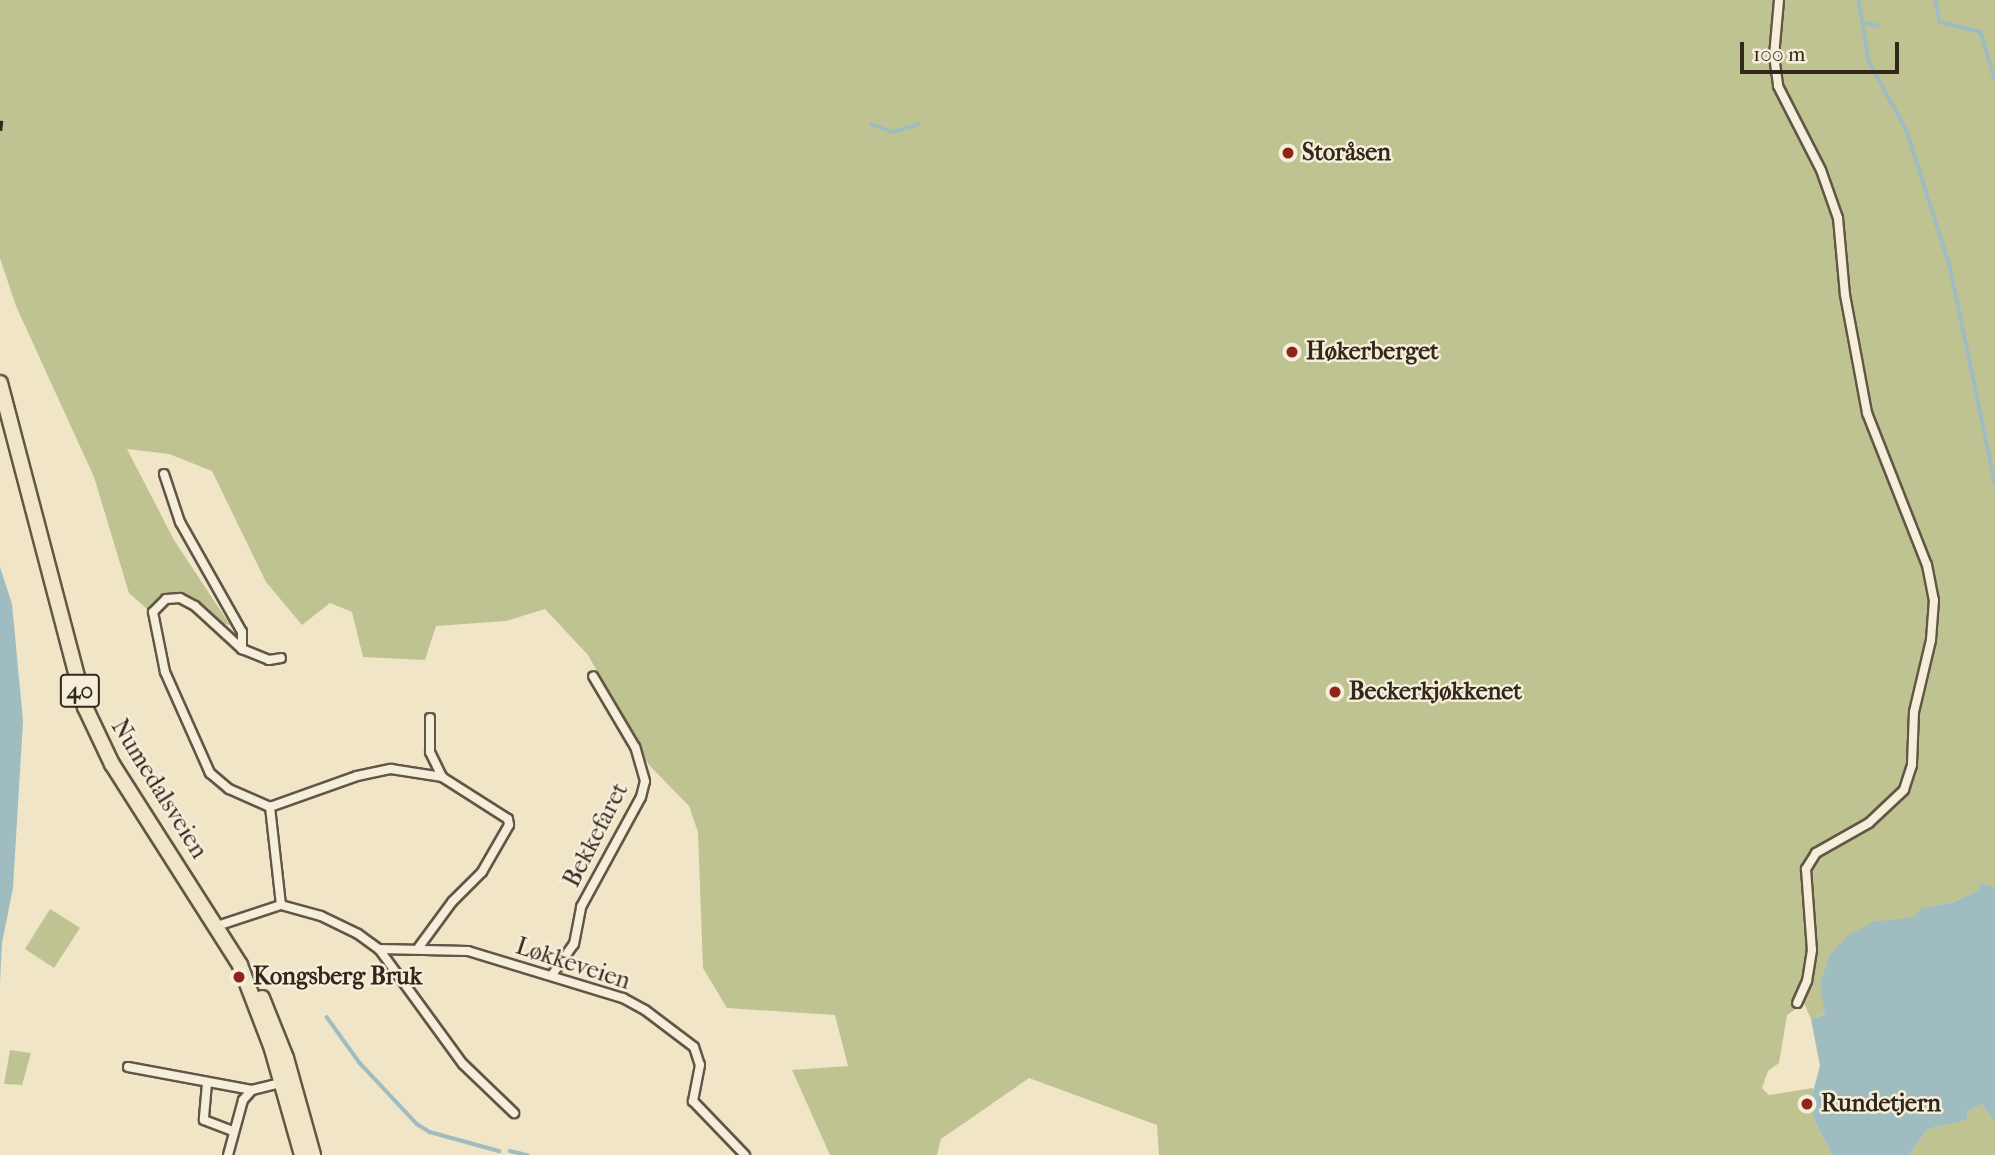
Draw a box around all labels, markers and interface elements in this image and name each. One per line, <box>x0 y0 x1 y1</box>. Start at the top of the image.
scale bar <box>1743 28 1902 72</box>
text: 100 m <box>1753 42 1806 66</box>
place label: Storåsen <box>1302 139 1391 167</box>
marker: Storåsen <box>1280 145 1296 161</box>
place label: Høkerberget <box>1306 338 1439 366</box>
marker: Høkerberget <box>1284 344 1300 360</box>
road number: 40 <box>59 671 101 710</box>
place label: Beckerkjøkkenet <box>1349 678 1522 706</box>
marker: Beckerkjøkkenet <box>1327 684 1343 700</box>
street label: Numedalsveien <box>105 714 213 864</box>
street label: Bekkefaret <box>557 778 635 892</box>
street label: Løkkeveien <box>512 932 634 996</box>
place label: Kongsberg Bruk <box>253 963 422 991</box>
marker: Kongsberg Bruk <box>231 969 247 985</box>
place label: Rundetjern <box>1821 1090 1941 1118</box>
marker: Rundetjern <box>1799 1096 1815 1112</box>

